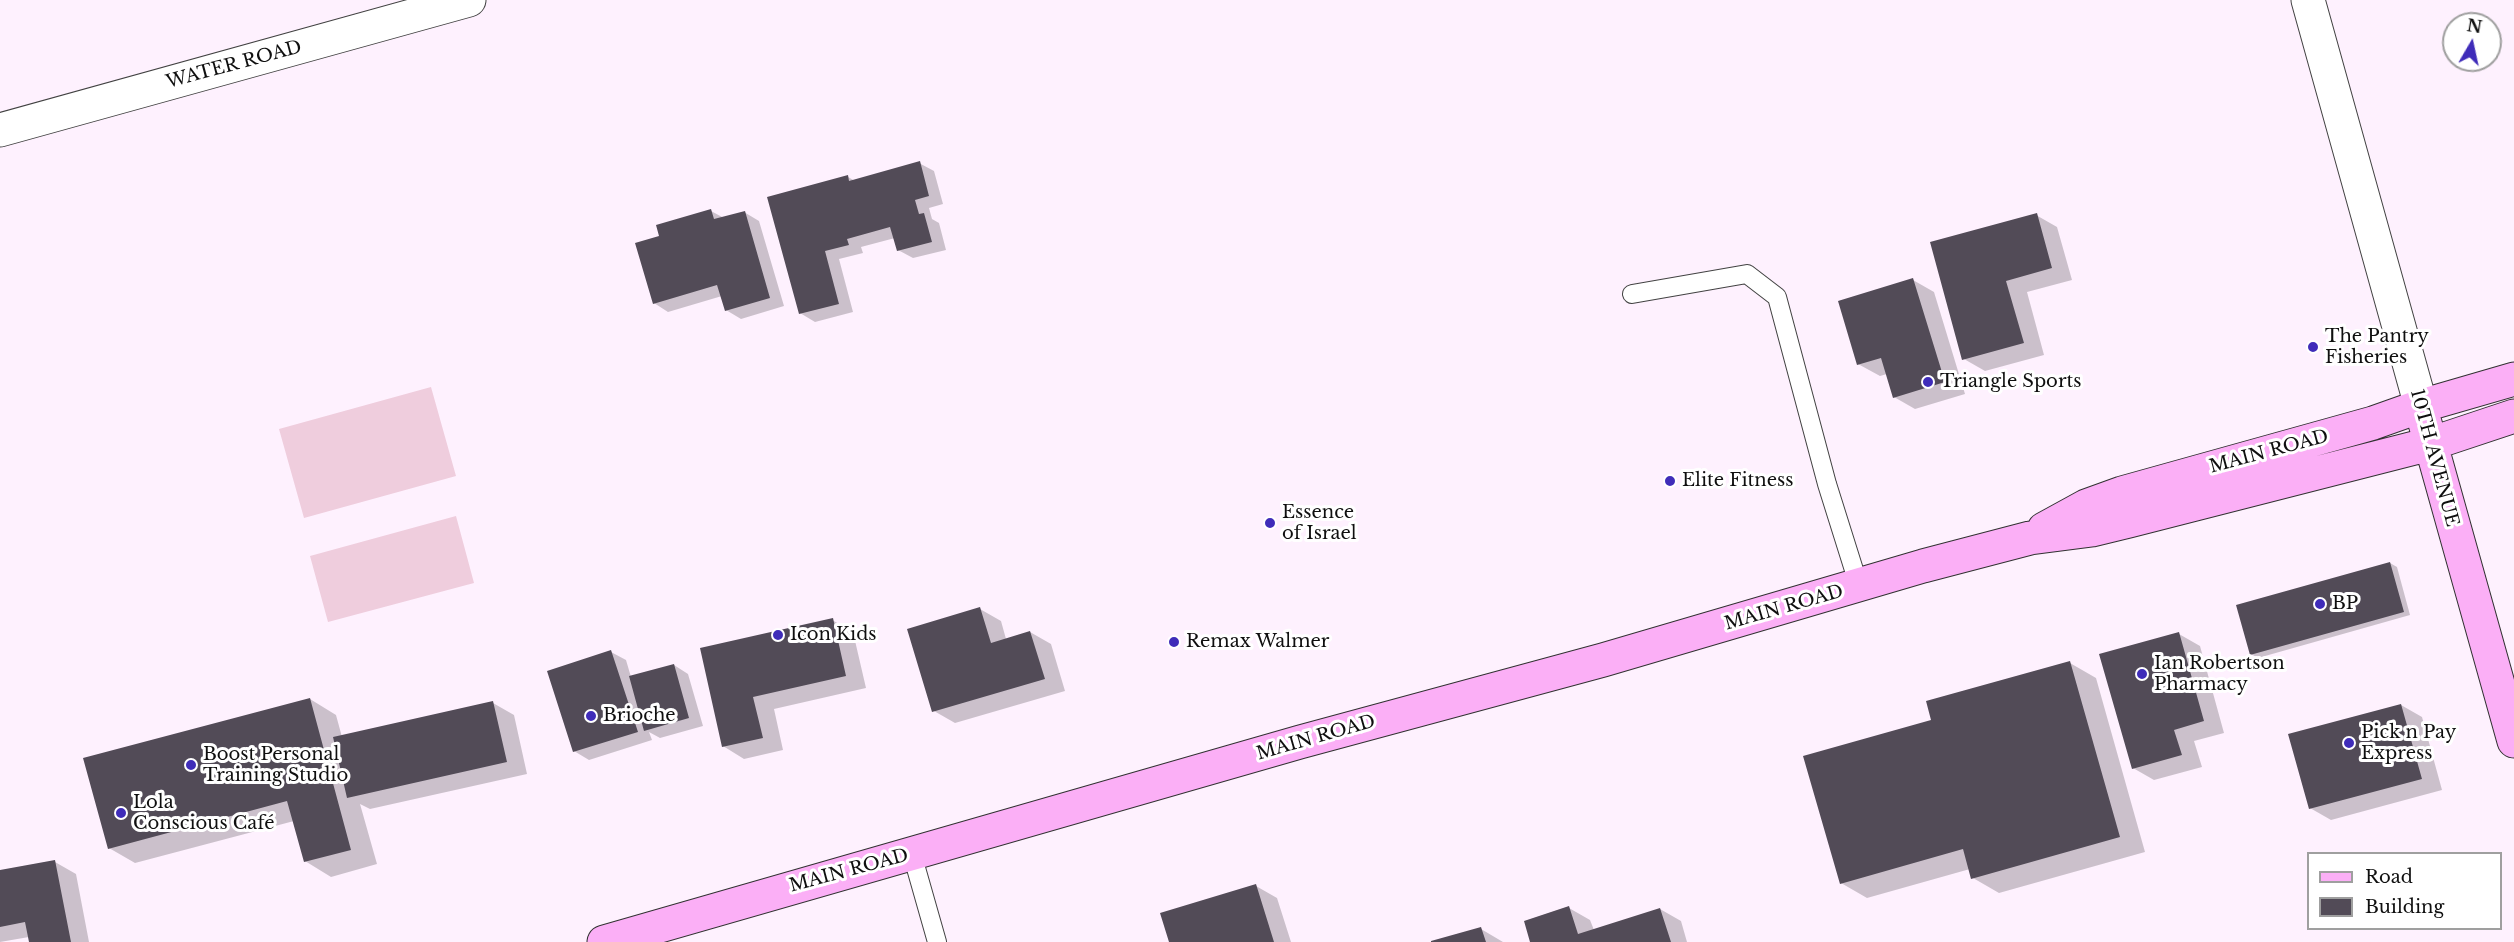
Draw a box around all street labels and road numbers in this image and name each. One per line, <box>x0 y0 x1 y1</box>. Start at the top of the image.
street label: WATER ROAD <box>164 37 304 93</box>
street label: 10TH AVENUE <box>2405 387 2463 529</box>
street label: MAIN ROAD <box>2207 426 2331 478</box>
street label: MAIN ROAD <box>1722 581 1846 635</box>
street label: MAIN ROAD <box>1254 711 1378 765</box>
street label: MAIN ROAD <box>787 845 911 897</box>

